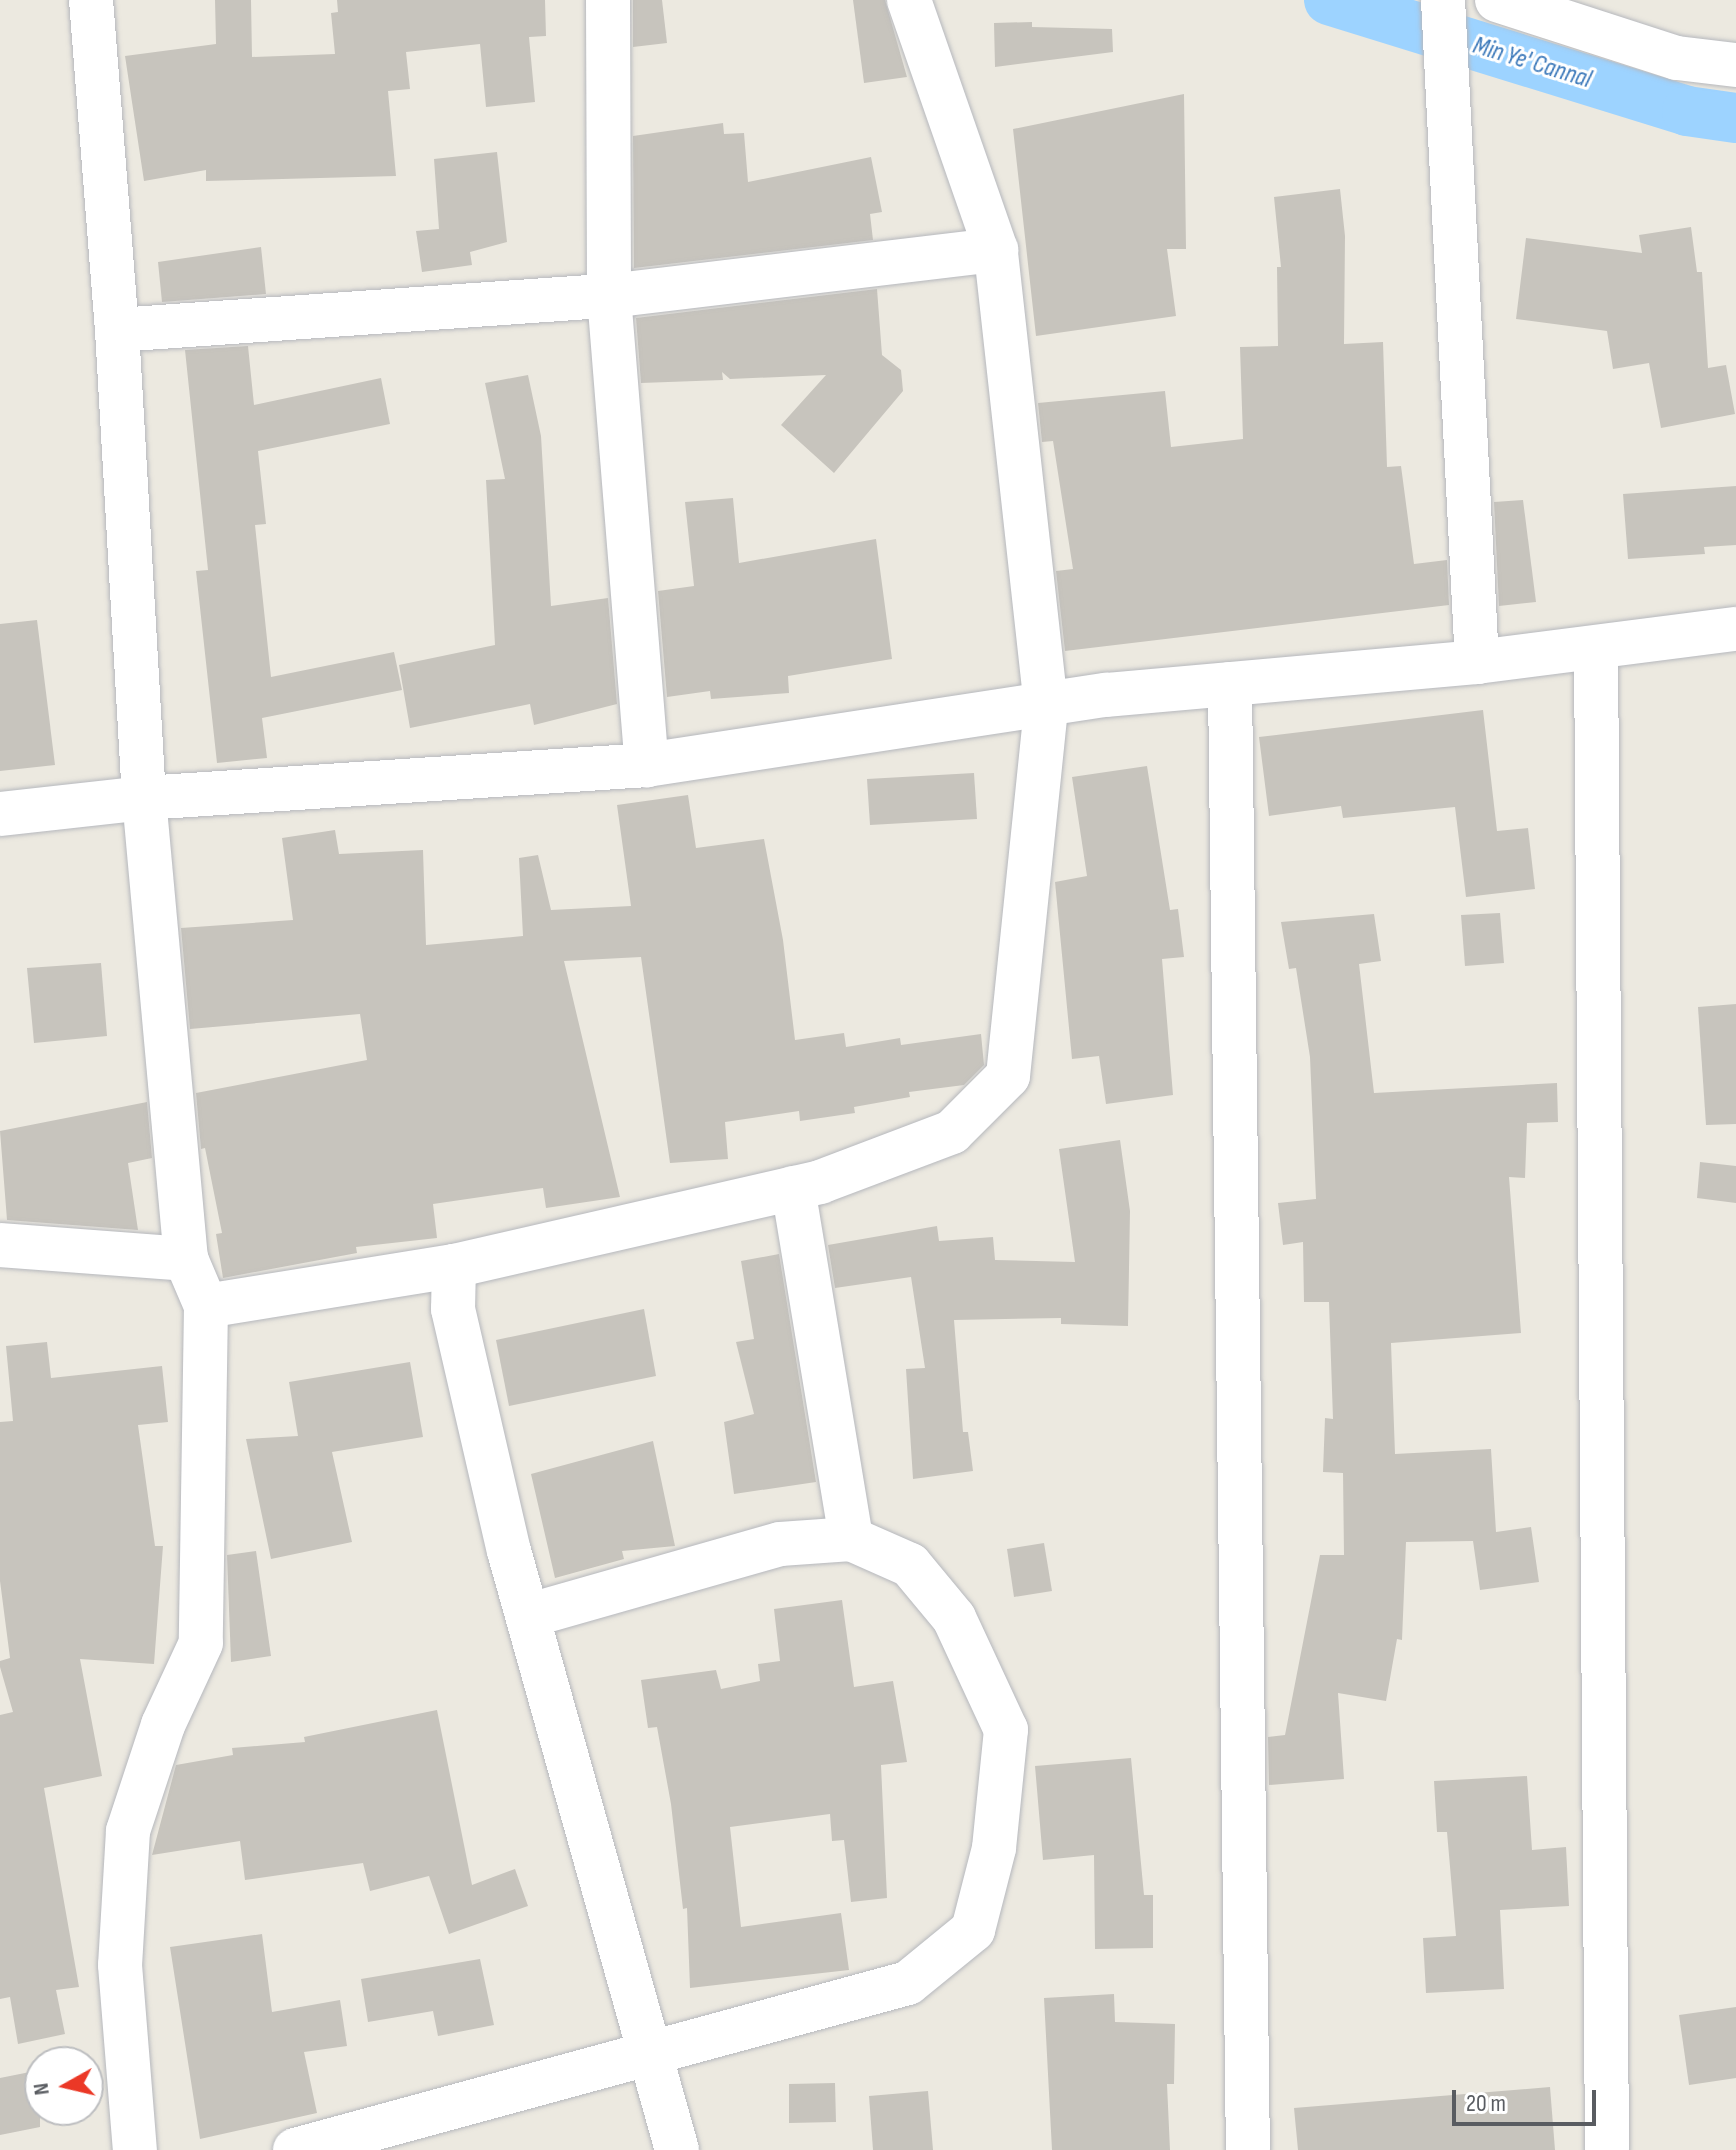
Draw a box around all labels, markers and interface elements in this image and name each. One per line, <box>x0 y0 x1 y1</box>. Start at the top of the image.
water label: Min Ye' Cannal <box>1469 30 1595 96</box>
north arrow <box>24 2046 104 2126</box>
scale bar <box>1456 2074 1600 2124</box>
text: N <box>28 2081 56 2097</box>
text: 20 m <box>1466 2089 1506 2118</box>

